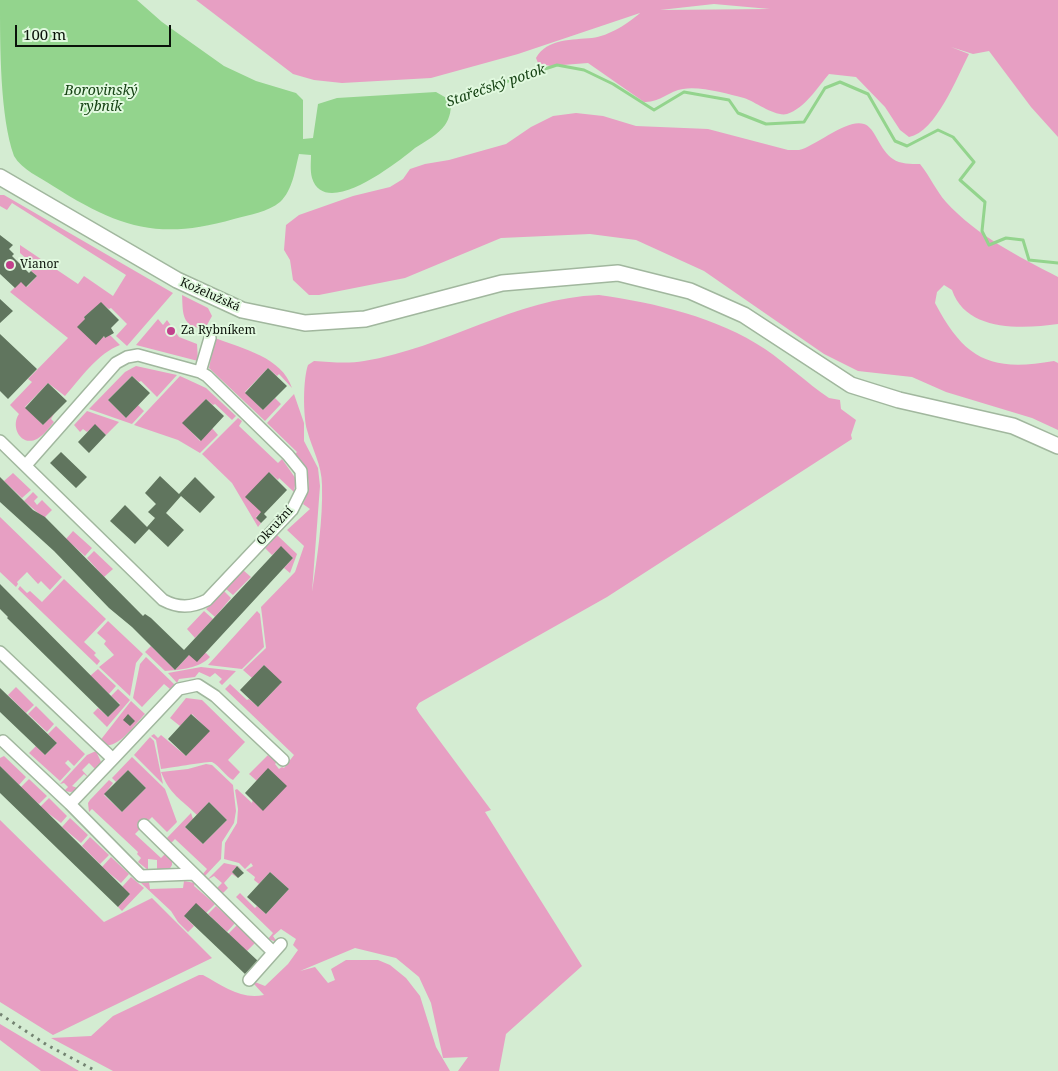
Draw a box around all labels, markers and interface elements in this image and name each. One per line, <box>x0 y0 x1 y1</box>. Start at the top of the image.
scale bar <box>18 15 174 47</box>
text: 100 m <box>23 24 66 44</box>
water label: Stařečský potok <box>444 61 548 111</box>
water label: Borovinský rybník <box>64 83 138 115</box>
place label: Vianor <box>20 258 59 272</box>
marker: Vianor <box>4 259 16 271</box>
street label: Koželužská <box>178 275 242 315</box>
place label: Za Rybníkem <box>181 324 256 338</box>
marker: Za Rybníkem <box>165 325 177 337</box>
street label: Okružní <box>254 504 296 548</box>

